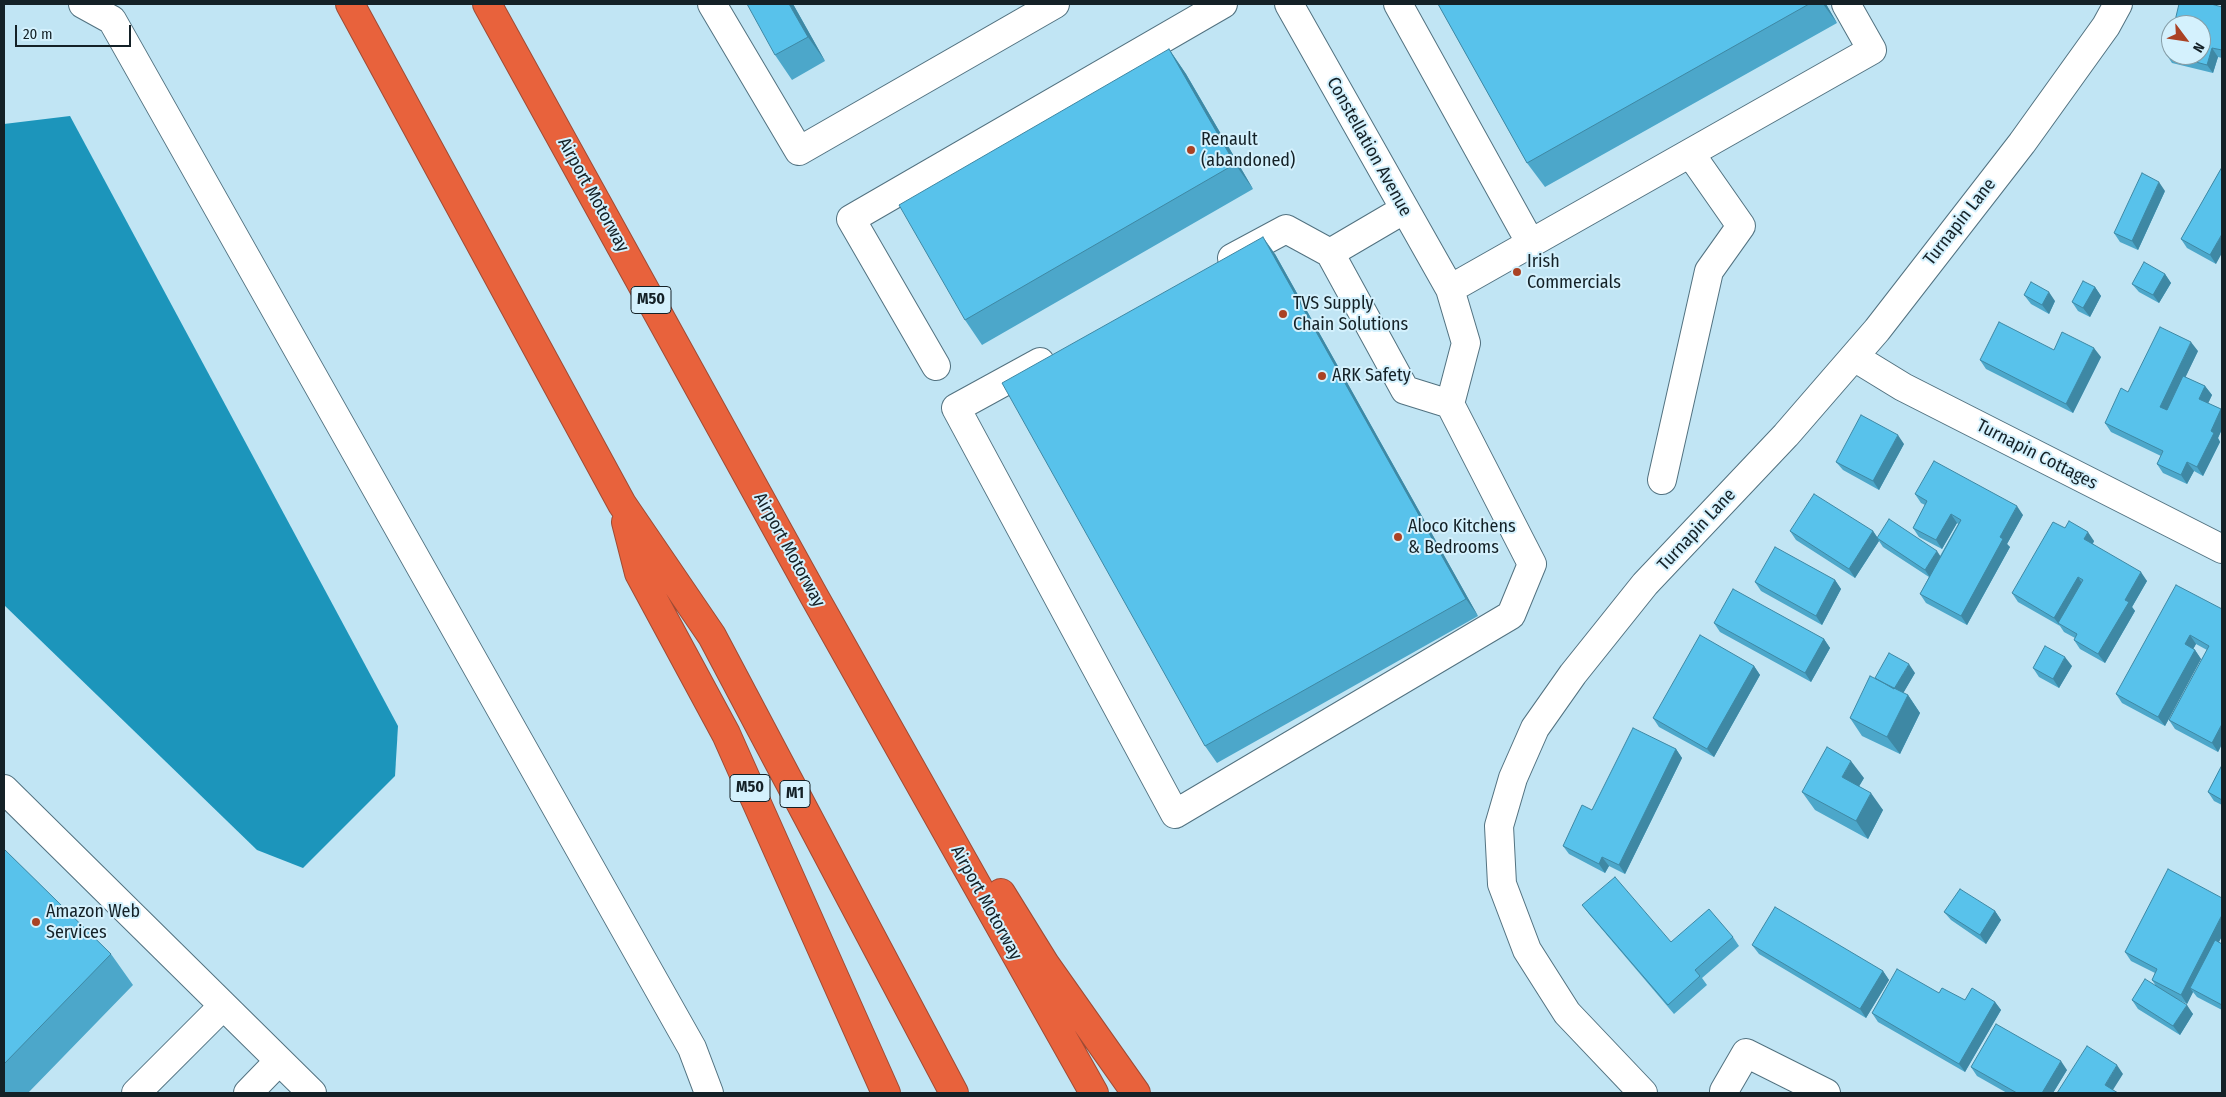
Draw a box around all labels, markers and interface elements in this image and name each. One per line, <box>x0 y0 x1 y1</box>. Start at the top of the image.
scale bar <box>18 15 134 47</box>
north arrow <box>2161 15 2211 65</box>
text: 20 m <box>23 25 53 43</box>
text: N <box>2189 39 2208 55</box>
street label: Constellation Avenue <box>1322 74 1416 220</box>
place label: Renault (abandoned) <box>1201 129 1295 172</box>
street label: Airport Motorway <box>553 134 633 256</box>
marker: Renault (abandoned) <box>1185 144 1197 156</box>
street label: Turnapin Lane <box>1919 174 2001 270</box>
place label: Irish Commercials <box>1527 251 1621 294</box>
marker: Irish Commercials <box>1511 266 1523 278</box>
road number: M50 <box>631 286 671 314</box>
place label: TVS Supply Chain Solutions <box>1293 293 1408 336</box>
marker: TVS Supply Chain Solutions <box>1277 308 1289 320</box>
place label: ARK Safety <box>1332 365 1411 387</box>
marker: ARK Safety <box>1316 370 1328 382</box>
street label: Turnapin Cottages <box>1973 415 2101 495</box>
street label: Turnapin Lane <box>1653 484 1741 576</box>
street label: Airport Motorway <box>749 489 829 611</box>
place label: Aloco Kitchens & Bedrooms <box>1408 516 1516 558</box>
marker: Aloco Kitchens & Bedrooms <box>1392 531 1404 543</box>
road number: M50 <box>730 774 770 801</box>
road number: M1 <box>780 781 810 808</box>
street label: Airport Motorway <box>946 842 1026 964</box>
place label: Amazon Web Services <box>46 901 140 944</box>
marker: Amazon Web Services <box>30 916 42 928</box>

